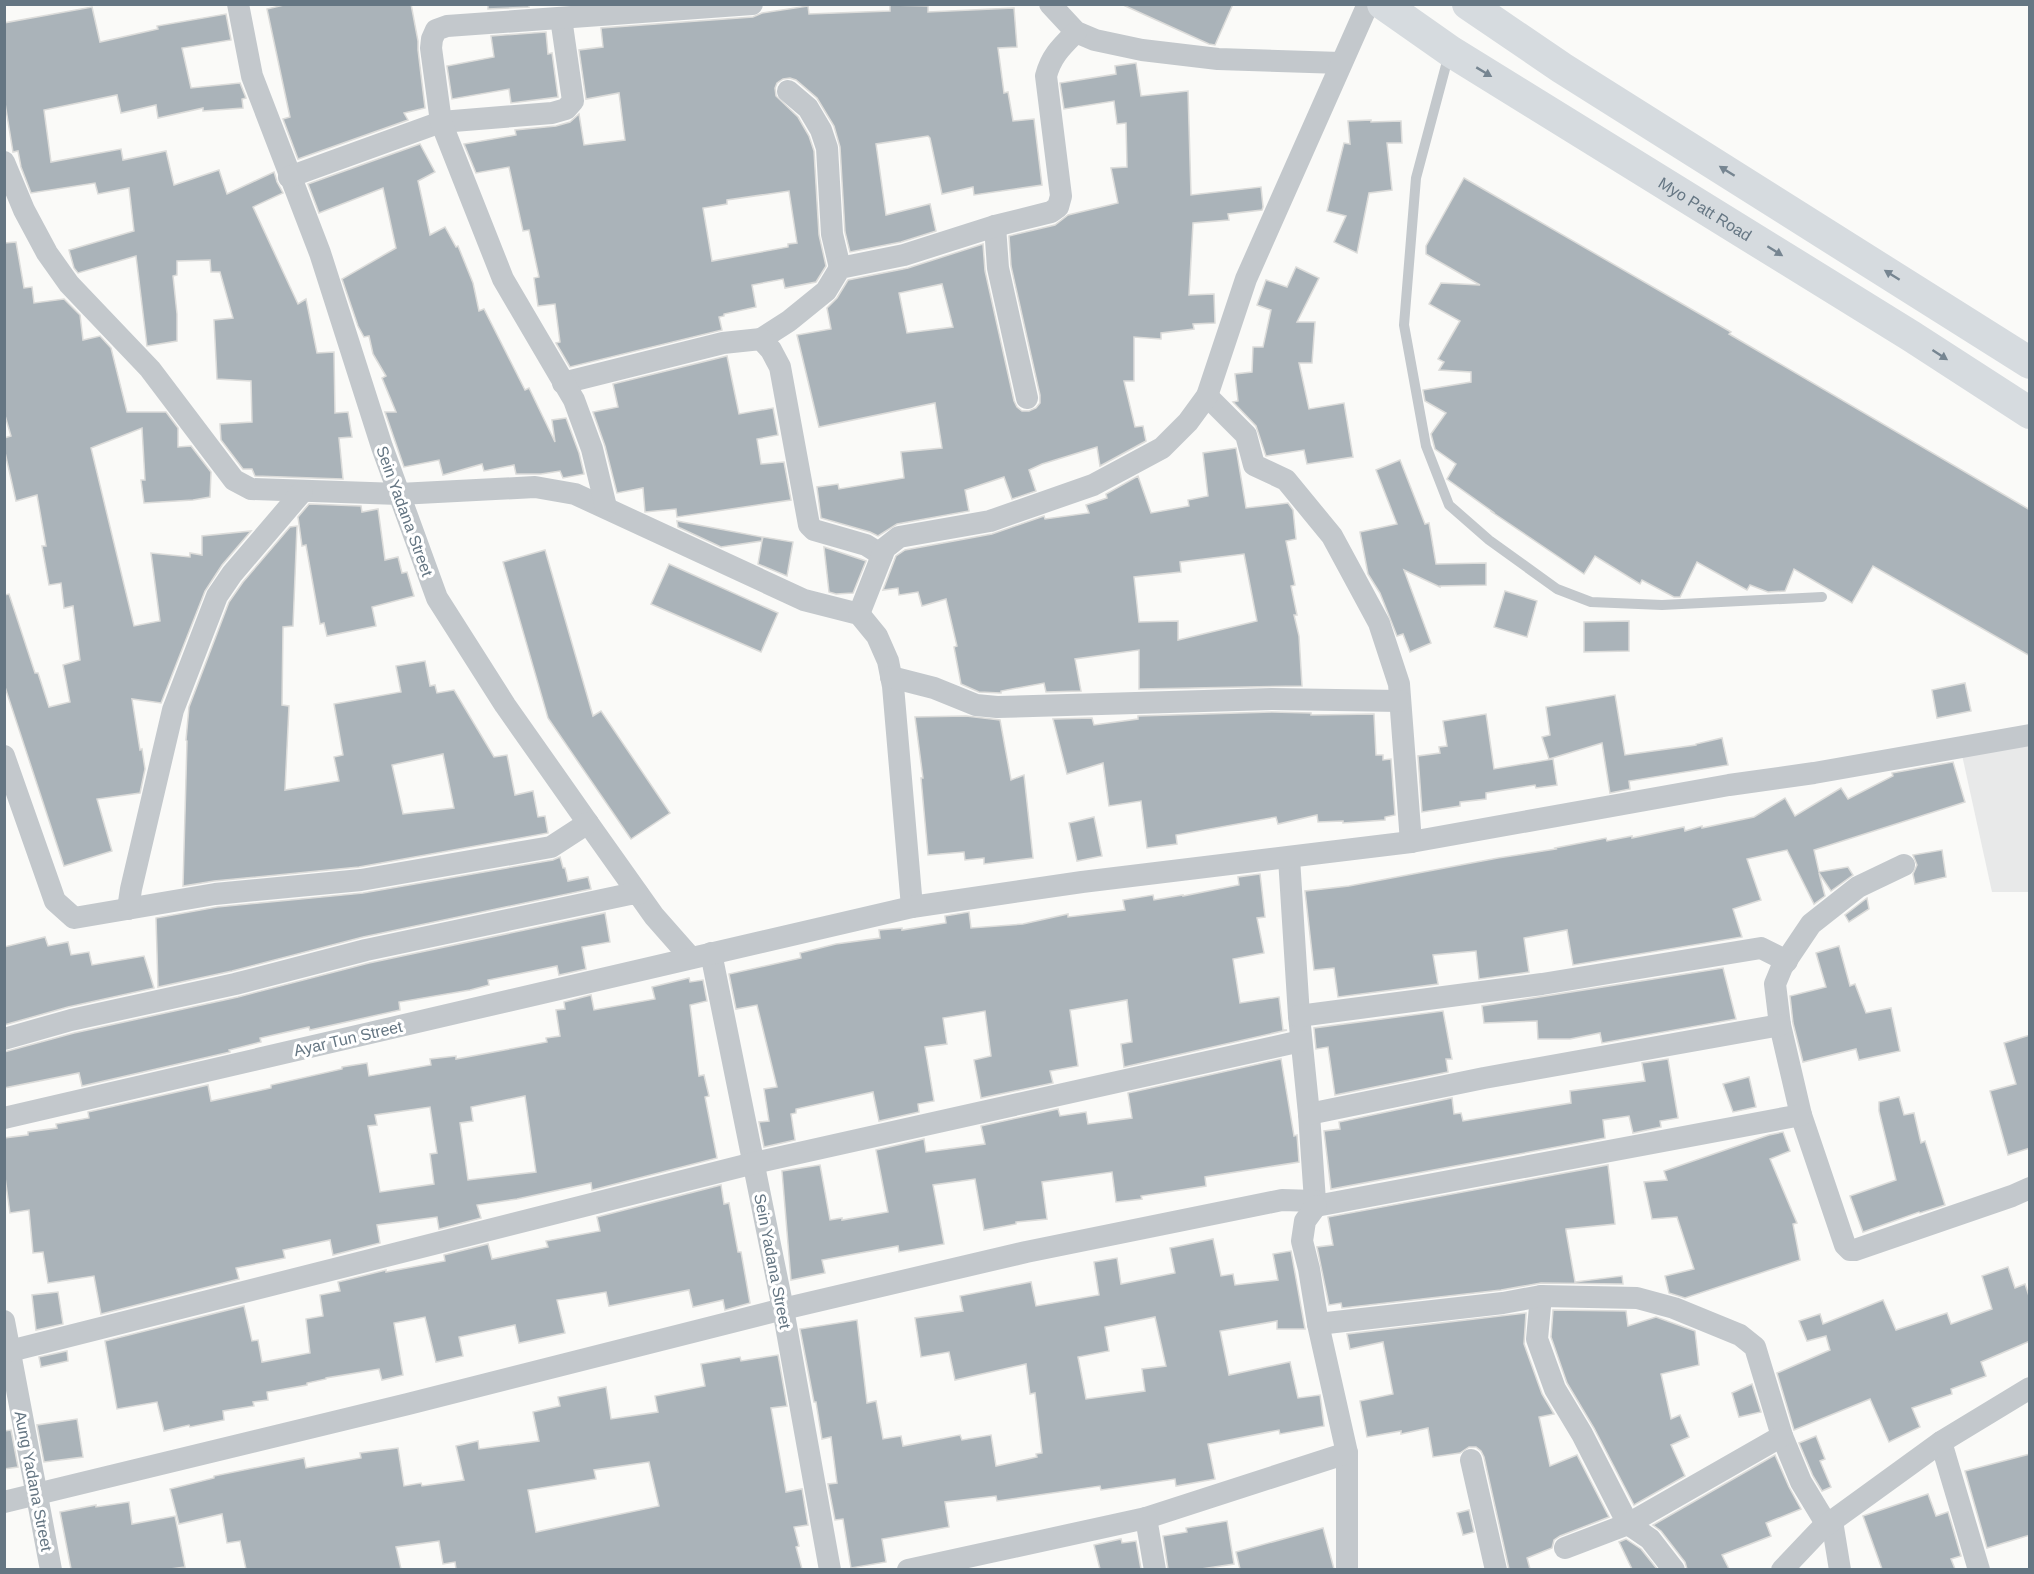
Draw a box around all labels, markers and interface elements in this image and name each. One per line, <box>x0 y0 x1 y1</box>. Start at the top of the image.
one-way arrow <box>1476 66 1492 77</box>
one-way arrow <box>1719 166 1735 177</box>
street label: Myo Patt Road <box>1656 174 1755 244</box>
one-way arrow <box>1767 246 1783 257</box>
one-way arrow <box>1884 270 1900 281</box>
one-way arrow <box>1932 349 1948 360</box>
street label: Sein Yadana Street <box>373 444 436 579</box>
street label: Ayar Tun Street <box>292 1018 405 1059</box>
street label: Sein Yadana Street <box>751 1192 794 1331</box>
street label: Aung Yadana Street <box>12 1409 56 1553</box>

